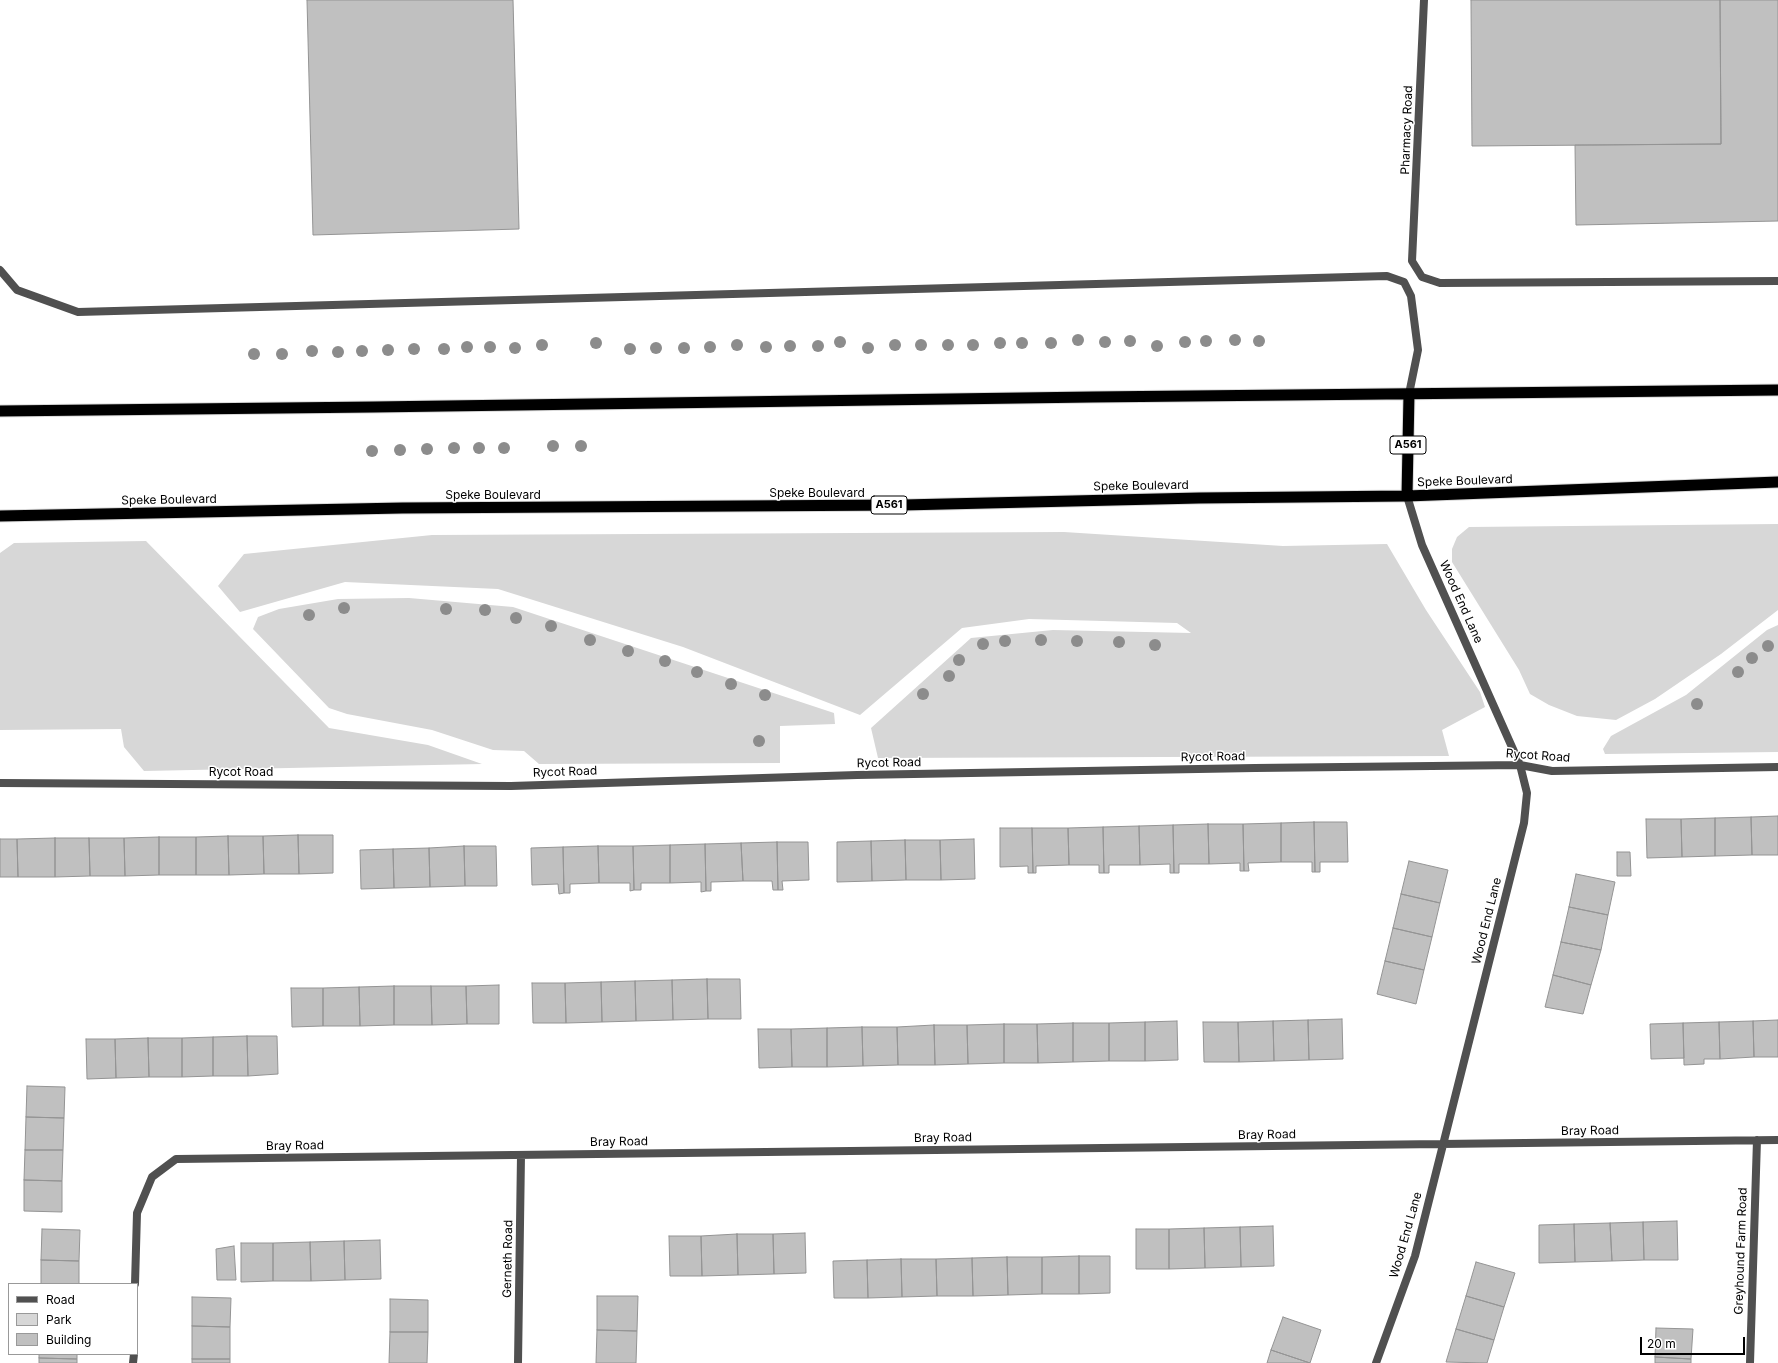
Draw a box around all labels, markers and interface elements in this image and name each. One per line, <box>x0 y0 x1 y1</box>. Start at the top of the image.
street label: Pharmacy Road <box>1398 85 1416 175</box>
road number: A561 <box>1390 436 1426 454</box>
street label: Speke Boulevard <box>1417 472 1513 490</box>
street label: Speke Boulevard <box>1093 478 1189 494</box>
street label: Speke Boulevard <box>769 486 865 500</box>
street label: Speke Boulevard <box>445 488 541 502</box>
street label: Speke Boulevard <box>121 492 217 508</box>
road number: A561 <box>871 496 907 514</box>
street label: Wood End Lane <box>1436 558 1486 646</box>
street label: Rycot Road <box>1505 747 1571 765</box>
street label: Rycot Road <box>1181 749 1245 765</box>
street label: Rycot Road <box>857 755 921 771</box>
street label: Rycot Road <box>533 764 597 780</box>
street label: Rycot Road <box>209 765 273 779</box>
street label: Wood End Lane <box>1469 876 1505 966</box>
street label: Bray Road <box>1561 1123 1619 1139</box>
street label: Bray Road <box>1238 1127 1296 1143</box>
street label: Bray Road <box>914 1130 972 1146</box>
street label: Bray Road <box>590 1134 648 1150</box>
street label: Bray Road <box>266 1138 324 1154</box>
street label: Greyhound Farm Road <box>1732 1187 1750 1315</box>
street label: Wood End Lane <box>1387 1190 1425 1280</box>
street label: Gerneth Road <box>500 1220 516 1298</box>
legend <box>8 1283 138 1355</box>
text: Road <box>46 1292 75 1307</box>
text: Park <box>46 1312 72 1327</box>
scale bar <box>1642 1329 1747 1355</box>
text: Building <box>46 1332 91 1347</box>
text: 20 m <box>1647 1336 1676 1351</box>

